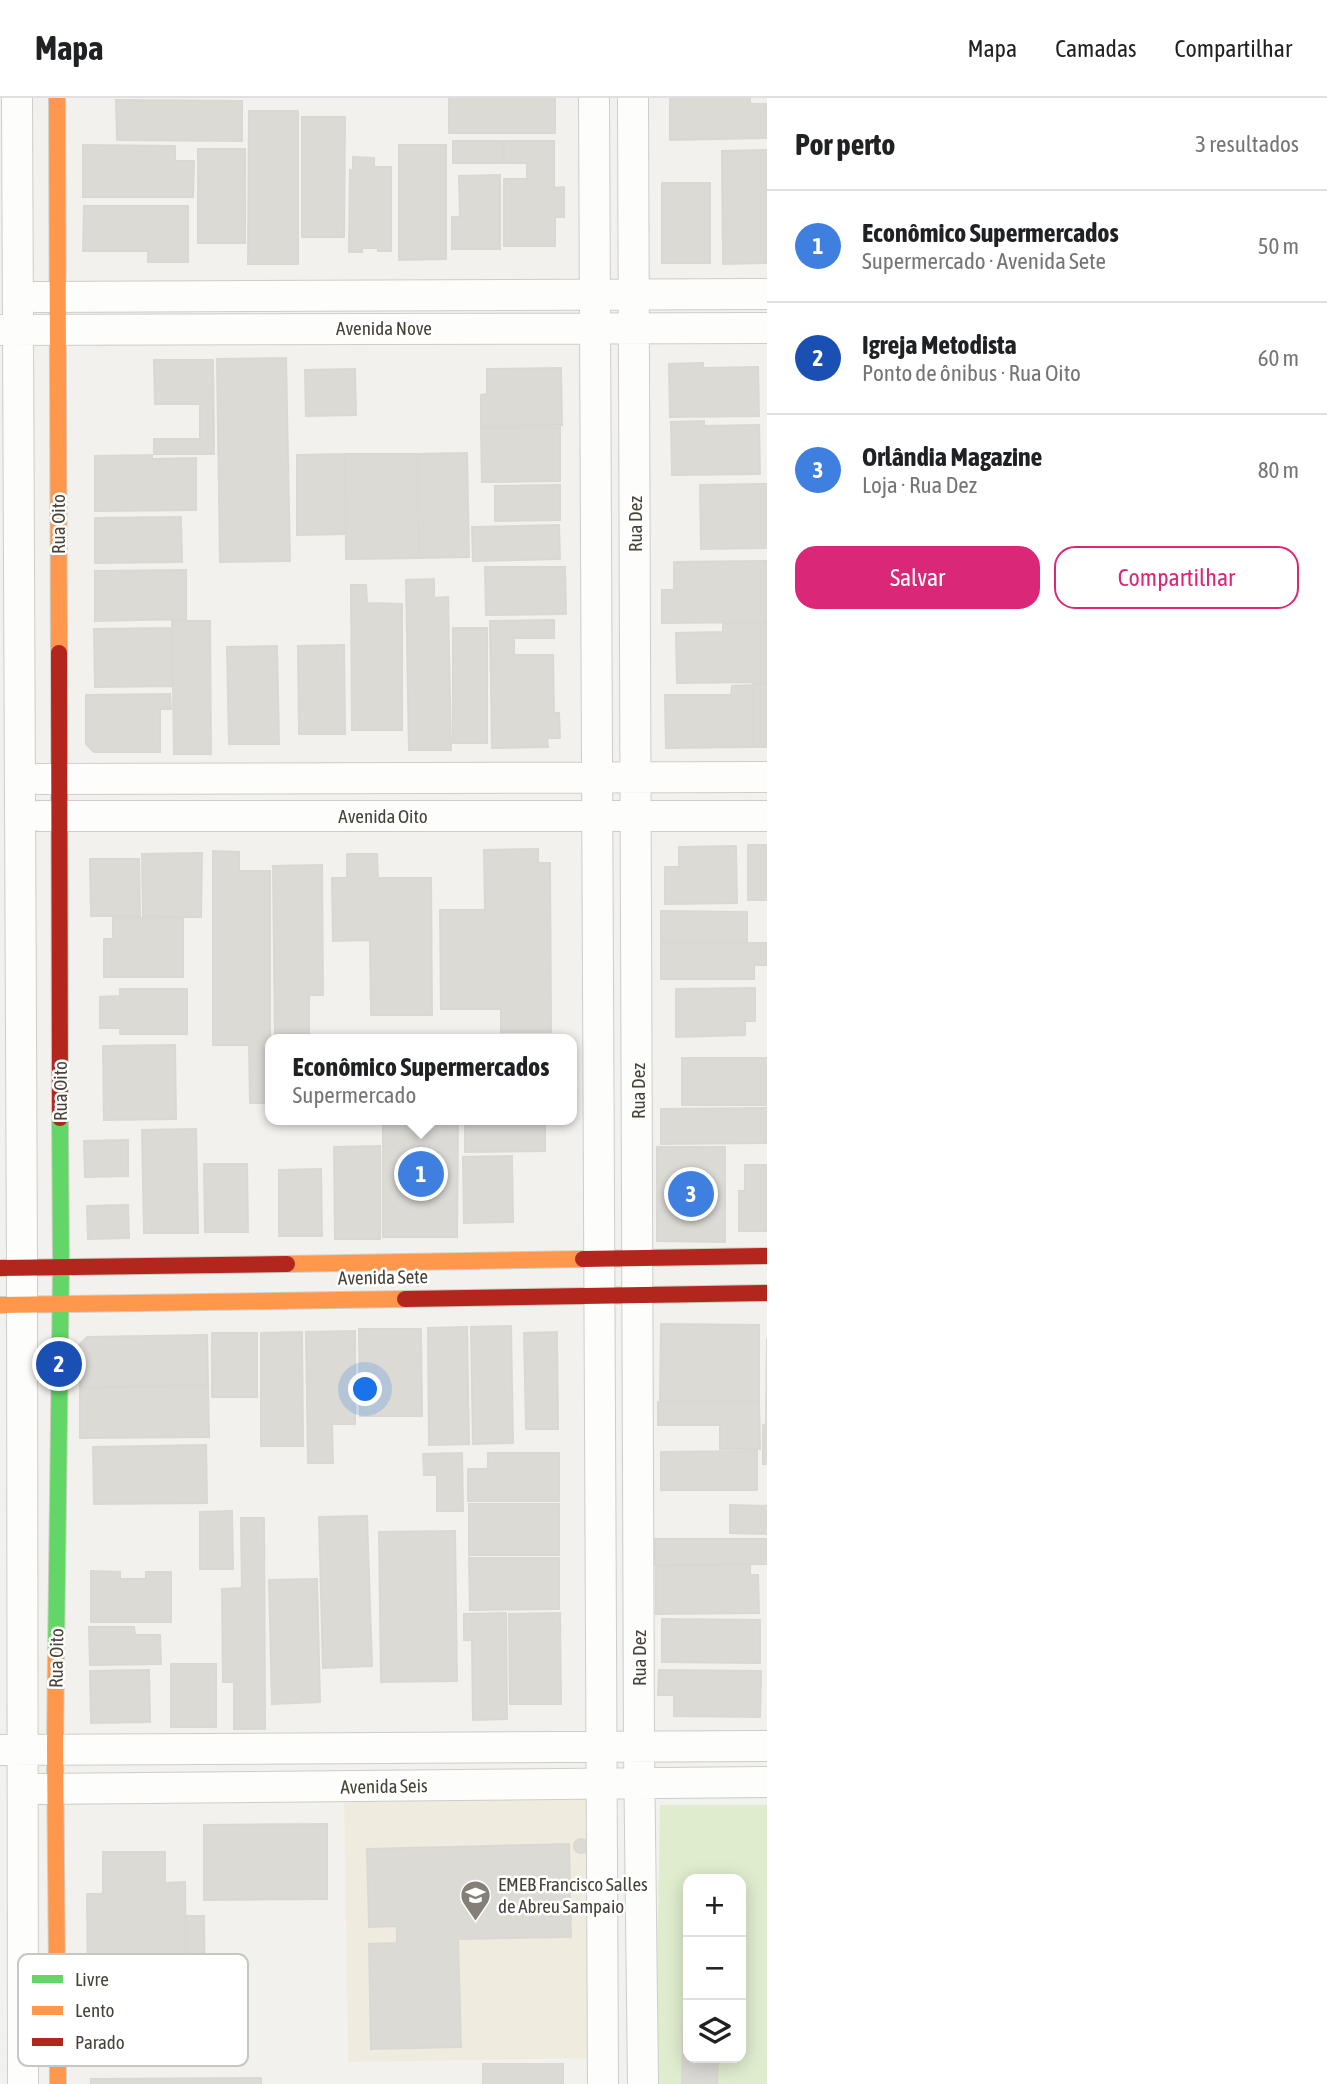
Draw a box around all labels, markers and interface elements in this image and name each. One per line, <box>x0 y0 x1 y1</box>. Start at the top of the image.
text: Mapa <box>35 29 103 67</box>
text: Mapa <box>967 35 1017 62</box>
text: Camadas <box>1055 35 1137 62</box>
text: Compartilhar <box>1175 35 1292 62</box>
text: Por perto <box>795 127 895 161</box>
text: 3 resultados <box>1195 131 1299 157</box>
text: Econômico Supermercados <box>862 218 1119 248</box>
text: 1 <box>813 233 823 259</box>
text: 50 m <box>1258 233 1299 259</box>
text: Supermercado · Avenida Sete <box>862 248 1106 274</box>
street label: Avenida Nove <box>336 317 432 339</box>
text: Igreja Metodista <box>862 330 1017 360</box>
text: 2 <box>813 345 823 371</box>
text: 60 m <box>1258 345 1299 371</box>
text: Ponto de ônibus · Rua Oito <box>862 360 1081 386</box>
text: Orlândia Magazine <box>862 442 1042 472</box>
text: 3 <box>813 457 823 483</box>
text: 80 m <box>1258 457 1299 483</box>
text: Loja · Rua Dez <box>862 472 977 498</box>
street label: Rua Oito <box>47 494 69 554</box>
street label: Rua Dez <box>624 496 646 552</box>
button: Salvar <box>795 546 1040 609</box>
button: Compartilhar <box>1054 546 1299 609</box>
street label: Avenida Oito <box>338 805 428 827</box>
popup <box>265 1034 577 1125</box>
text: Econômico Supermercados <box>293 1052 549 1082</box>
street label: Rua Oito <box>49 1061 71 1121</box>
street label: Rua Dez <box>627 1063 649 1119</box>
text: Supermercado <box>293 1082 416 1108</box>
pin: 1 <box>398 1148 444 1200</box>
pin: 3 <box>668 1168 714 1220</box>
street label: Avenida Sete <box>338 1265 428 1289</box>
pin: 2 <box>36 1338 82 1390</box>
your location <box>348 1372 382 1406</box>
street label: Rua Oito <box>44 1628 68 1688</box>
street label: Rua Dez <box>628 1630 650 1686</box>
street label: Avenida Seis <box>340 1774 428 1798</box>
place label: EMEB Francisco Salles de Abreu Sampaio <box>498 1873 648 1917</box>
map controls <box>683 1874 746 2063</box>
button: + <box>683 1874 746 1937</box>
school or university icon: EMEB Francisco Salles de Abreu Sampaio <box>458 1878 492 1922</box>
button: − <box>683 1937 746 2000</box>
legend <box>18 1954 248 2066</box>
text: Livre <box>75 1968 109 1990</box>
text: Lento <box>75 1999 114 2021</box>
button: layers <box>683 2000 746 2063</box>
text: Parado <box>75 2031 125 2053</box>

